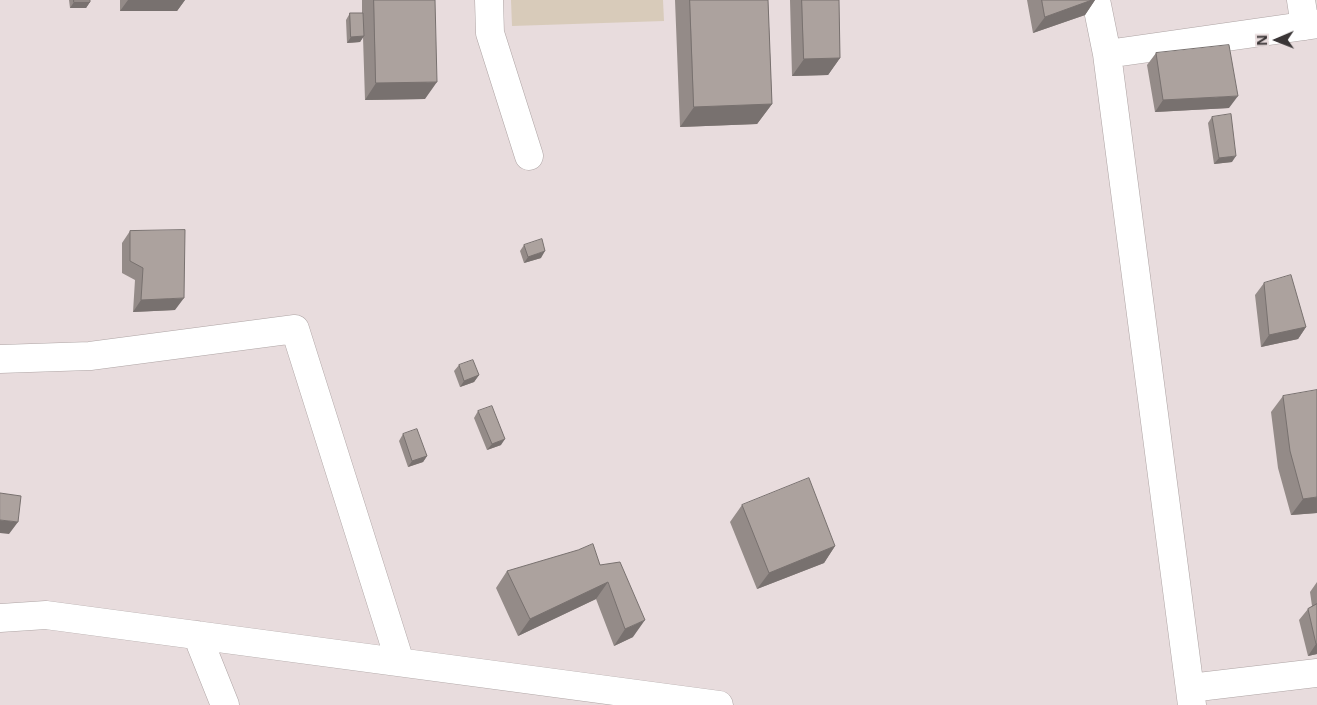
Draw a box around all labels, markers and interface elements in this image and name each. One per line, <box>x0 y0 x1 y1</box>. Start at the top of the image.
north arrow <box>1252 15 1302 65</box>
text: N <box>1252 34 1271 46</box>

